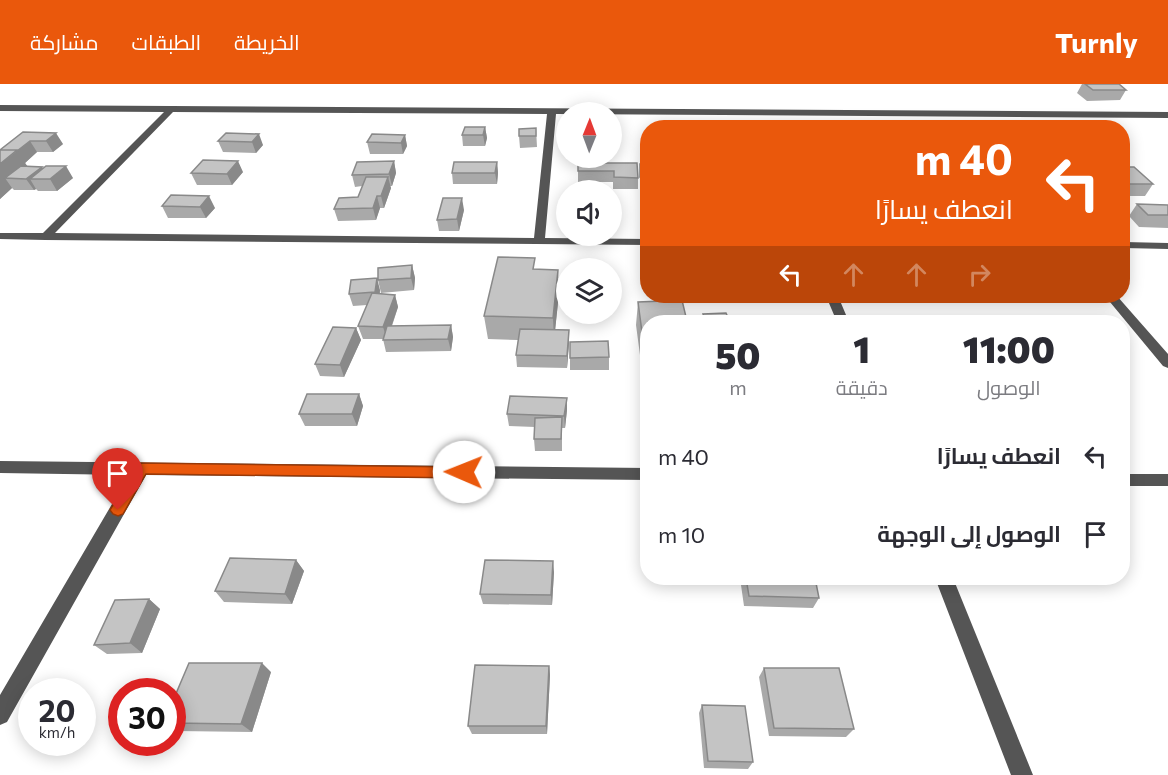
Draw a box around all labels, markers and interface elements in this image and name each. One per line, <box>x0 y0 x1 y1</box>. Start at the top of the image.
text: Turnly <box>1055 25 1138 59</box>
text: مشاركة <box>30 29 99 54</box>
text: الطبقات <box>132 29 201 54</box>
text: الخريطة <box>234 29 300 54</box>
north arrow <box>556 102 622 168</box>
map controls <box>556 102 622 324</box>
text: 40 m <box>915 132 1013 184</box>
icon: left <box>1034 144 1112 222</box>
button: sound <box>556 180 622 246</box>
text: انعطف يسارًا <box>875 192 1013 225</box>
button: layers <box>556 258 622 324</box>
icon: left <box>774 258 807 291</box>
icon: ahead <box>837 258 870 291</box>
icon: ahead <box>900 258 933 291</box>
icon: right <box>963 258 996 291</box>
text: 1 <box>853 326 870 370</box>
text: 11:00 <box>963 326 1055 370</box>
text: 50 <box>715 332 761 376</box>
text: m <box>729 375 747 399</box>
text: دقيقة <box>836 375 888 399</box>
text: الوصول <box>977 375 1041 399</box>
position arrow <box>432 440 496 504</box>
icon: left <box>1079 440 1112 473</box>
text: انعطف يسارًا <box>937 442 1061 469</box>
text: 40 m <box>658 443 709 470</box>
pin <box>92 448 143 510</box>
icon: arrive <box>101 457 134 490</box>
icon: arrive <box>1079 518 1112 551</box>
text: الوصول إلى الوجهة <box>877 520 1061 547</box>
text: 10 m <box>658 521 705 548</box>
speed limit sign: 30 <box>108 678 186 756</box>
text: 20 <box>39 691 75 728</box>
text: km/h <box>39 723 75 741</box>

